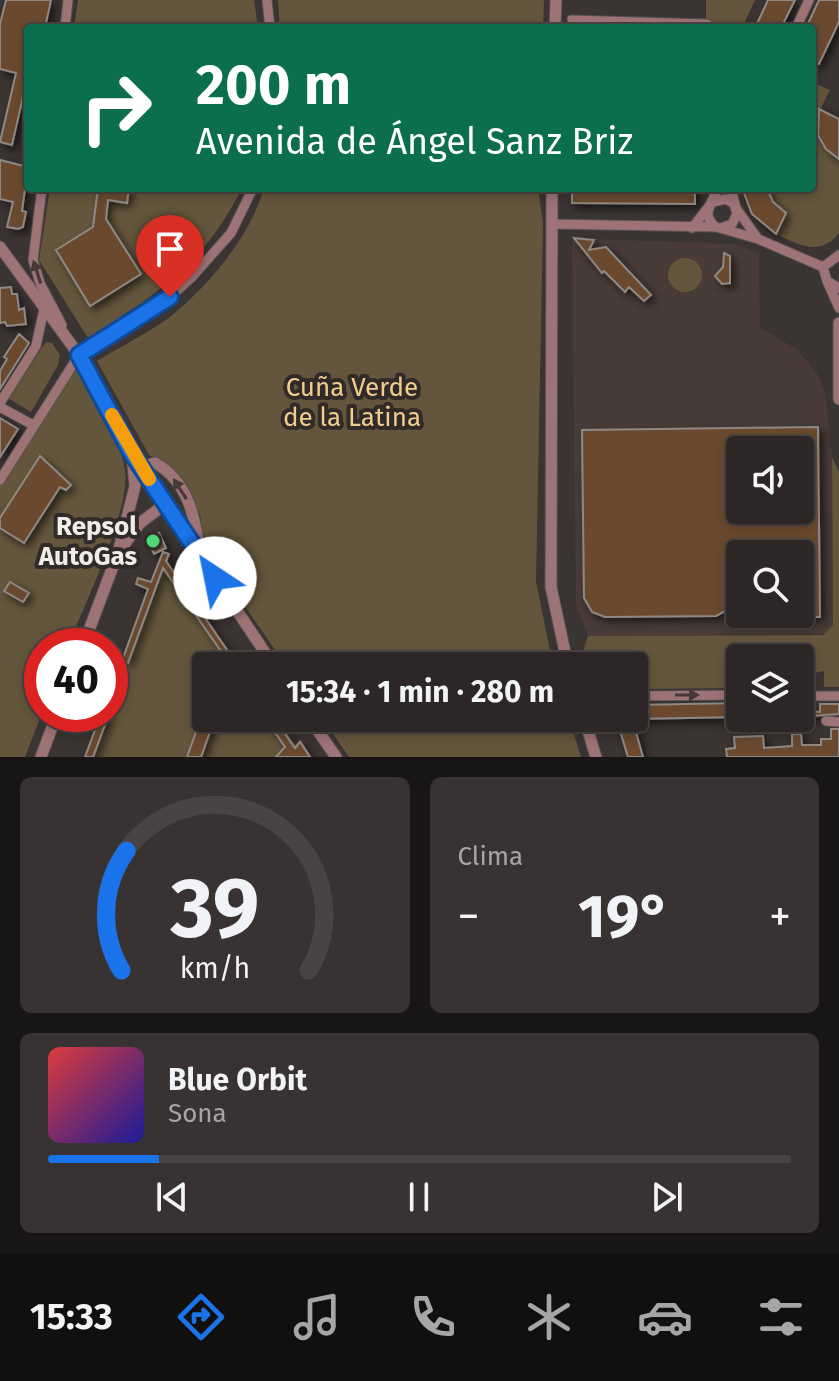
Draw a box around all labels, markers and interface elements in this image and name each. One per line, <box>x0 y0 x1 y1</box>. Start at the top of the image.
text: 200 m <box>196 52 351 119</box>
icon: right <box>64 56 168 160</box>
text: Avenida de Ángel Sanz Briz <box>196 120 633 164</box>
pin <box>136 215 204 297</box>
icon: arrive <box>148 227 192 271</box>
one-way arrow <box>30 260 43 284</box>
park label: Cuña Verde de la Latina <box>283 372 421 433</box>
map controls <box>726 436 814 732</box>
button: sound <box>726 436 814 524</box>
one-way arrow <box>173 478 188 499</box>
place label: Repsol AutoGas <box>38 511 137 572</box>
marker: Repsol AutoGas <box>144 532 162 550</box>
position arrow <box>173 536 257 620</box>
button: search <box>726 540 814 628</box>
speed limit sign: 40 <box>24 628 128 732</box>
button: layers <box>726 644 814 732</box>
text: 15:34 · 1 min · 280 m <box>286 674 554 710</box>
one-way arrow <box>675 689 700 702</box>
text: Clima <box>458 841 523 872</box>
text: 39 <box>169 859 259 959</box>
text: 19° <box>578 881 671 953</box>
text: − <box>458 890 480 943</box>
text: + <box>769 890 791 943</box>
text: km/h <box>179 951 250 986</box>
text: Blue Orbit <box>168 1062 307 1098</box>
text: Sona <box>168 1098 227 1129</box>
icon: previous <box>150 1175 194 1219</box>
icon: pause <box>397 1175 441 1219</box>
icon: next <box>645 1175 689 1219</box>
icon: directions <box>173 1289 229 1345</box>
icon: music <box>289 1289 345 1345</box>
icon: phone <box>405 1289 461 1345</box>
icon: climate <box>521 1289 577 1345</box>
icon: car <box>637 1289 693 1345</box>
icon: filters <box>753 1289 809 1345</box>
text: 15:33 <box>30 1295 113 1339</box>

